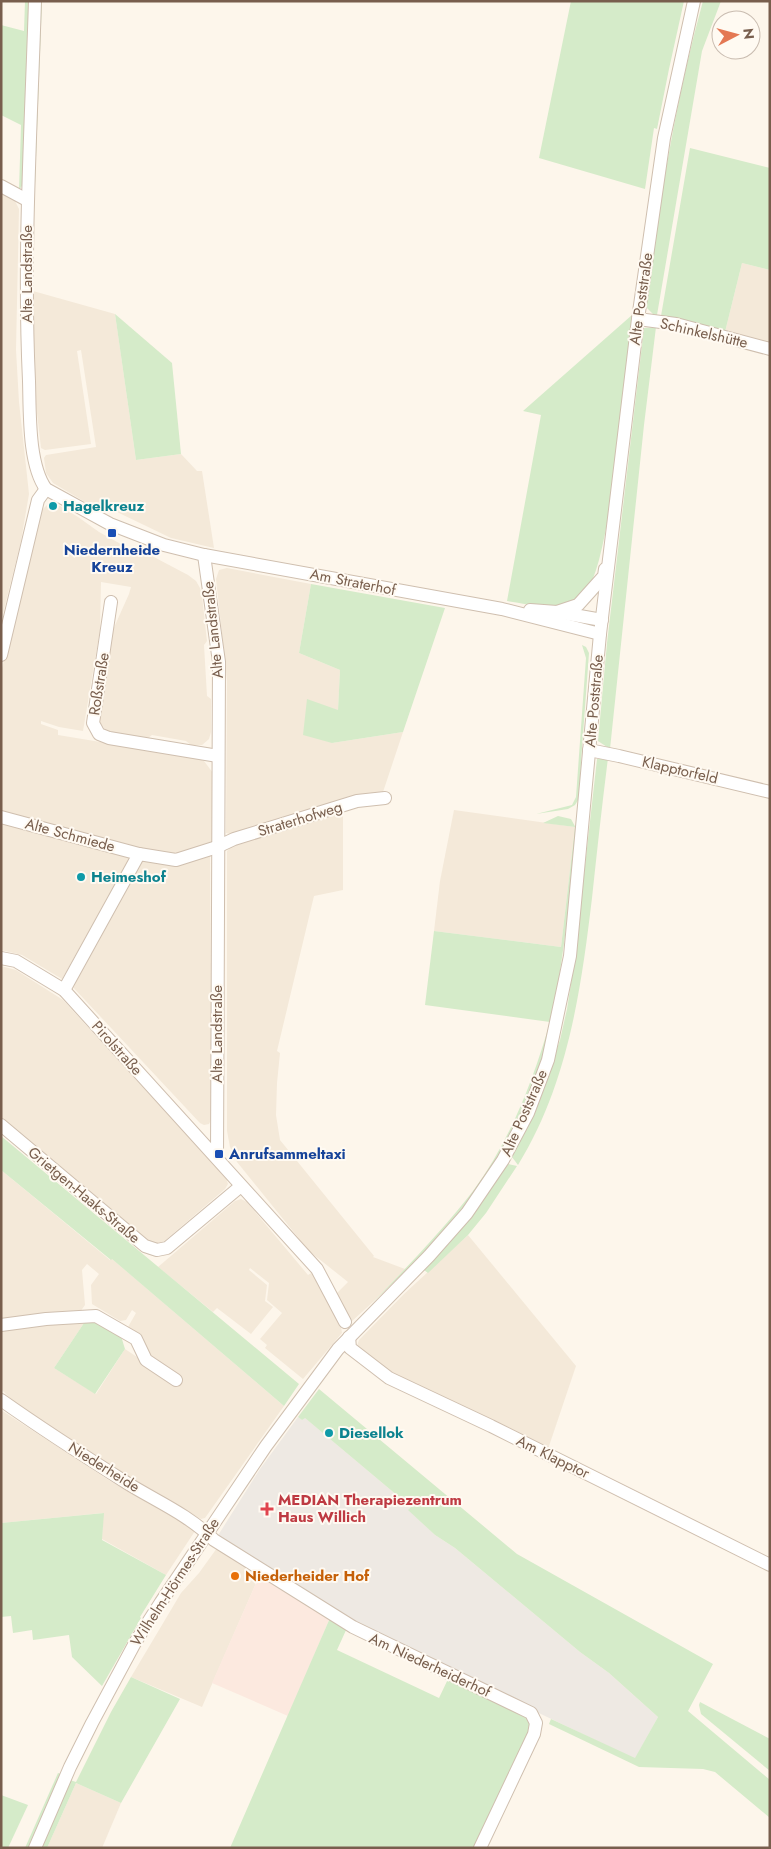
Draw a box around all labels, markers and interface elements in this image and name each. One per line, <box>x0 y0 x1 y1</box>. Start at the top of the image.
north arrow <box>711 10 761 60</box>
text: N <box>738 27 759 40</box>
street label: Alte Landstraße <box>16 225 38 323</box>
street label: Alte Poststraße <box>624 251 658 347</box>
street label: Schinkelshütte <box>658 312 750 354</box>
place label: Hagelkreuz <box>63 495 144 517</box>
marker: Hagelkreuz <box>47 500 59 512</box>
marker: Niedernheide Kreuz <box>106 527 118 539</box>
place label: Niedernheide Kreuz <box>64 539 161 578</box>
street label: Am Straterhof <box>308 563 399 601</box>
street label: Alte Landstraße <box>197 580 229 680</box>
street label: Roßstraße <box>83 651 115 717</box>
street label: Alte Poststraße <box>579 653 609 748</box>
street label: Klapptorfeld <box>640 751 720 789</box>
street label: Straterhofweg <box>255 796 345 842</box>
street label: Alte Schmiede <box>23 812 118 858</box>
place label: Heimeshof <box>91 866 167 888</box>
marker: Heimeshof <box>75 871 87 883</box>
street label: Alte Landstraße <box>206 985 228 1083</box>
street label: Pirolstraße <box>86 1016 148 1080</box>
street label: Alte Poststraße <box>495 1066 553 1160</box>
street label: Grietgen-Haaks-Straße <box>23 1141 145 1249</box>
place label: Anrufsammeltaxi <box>228 1143 346 1165</box>
marker: Anrufsammeltaxi <box>213 1148 225 1160</box>
place label: Diesellok <box>339 1422 404 1444</box>
marker: Diesellok <box>323 1427 335 1439</box>
street label: Am Klapptor <box>513 1430 594 1485</box>
street label: Niederheide <box>64 1436 144 1498</box>
place label: MEDIAN Therapiezentrum Haus Willich <box>278 1489 462 1528</box>
marker: MEDIAN Therapiezentrum Haus Willich <box>260 1502 274 1516</box>
street label: Wilhelm-Hörmes-Straße <box>125 1513 225 1651</box>
place label: Niederheider Hof <box>245 1565 370 1587</box>
marker: Niederheider Hof <box>229 1570 241 1582</box>
street label: Am Niederheiderhof <box>366 1627 495 1703</box>

